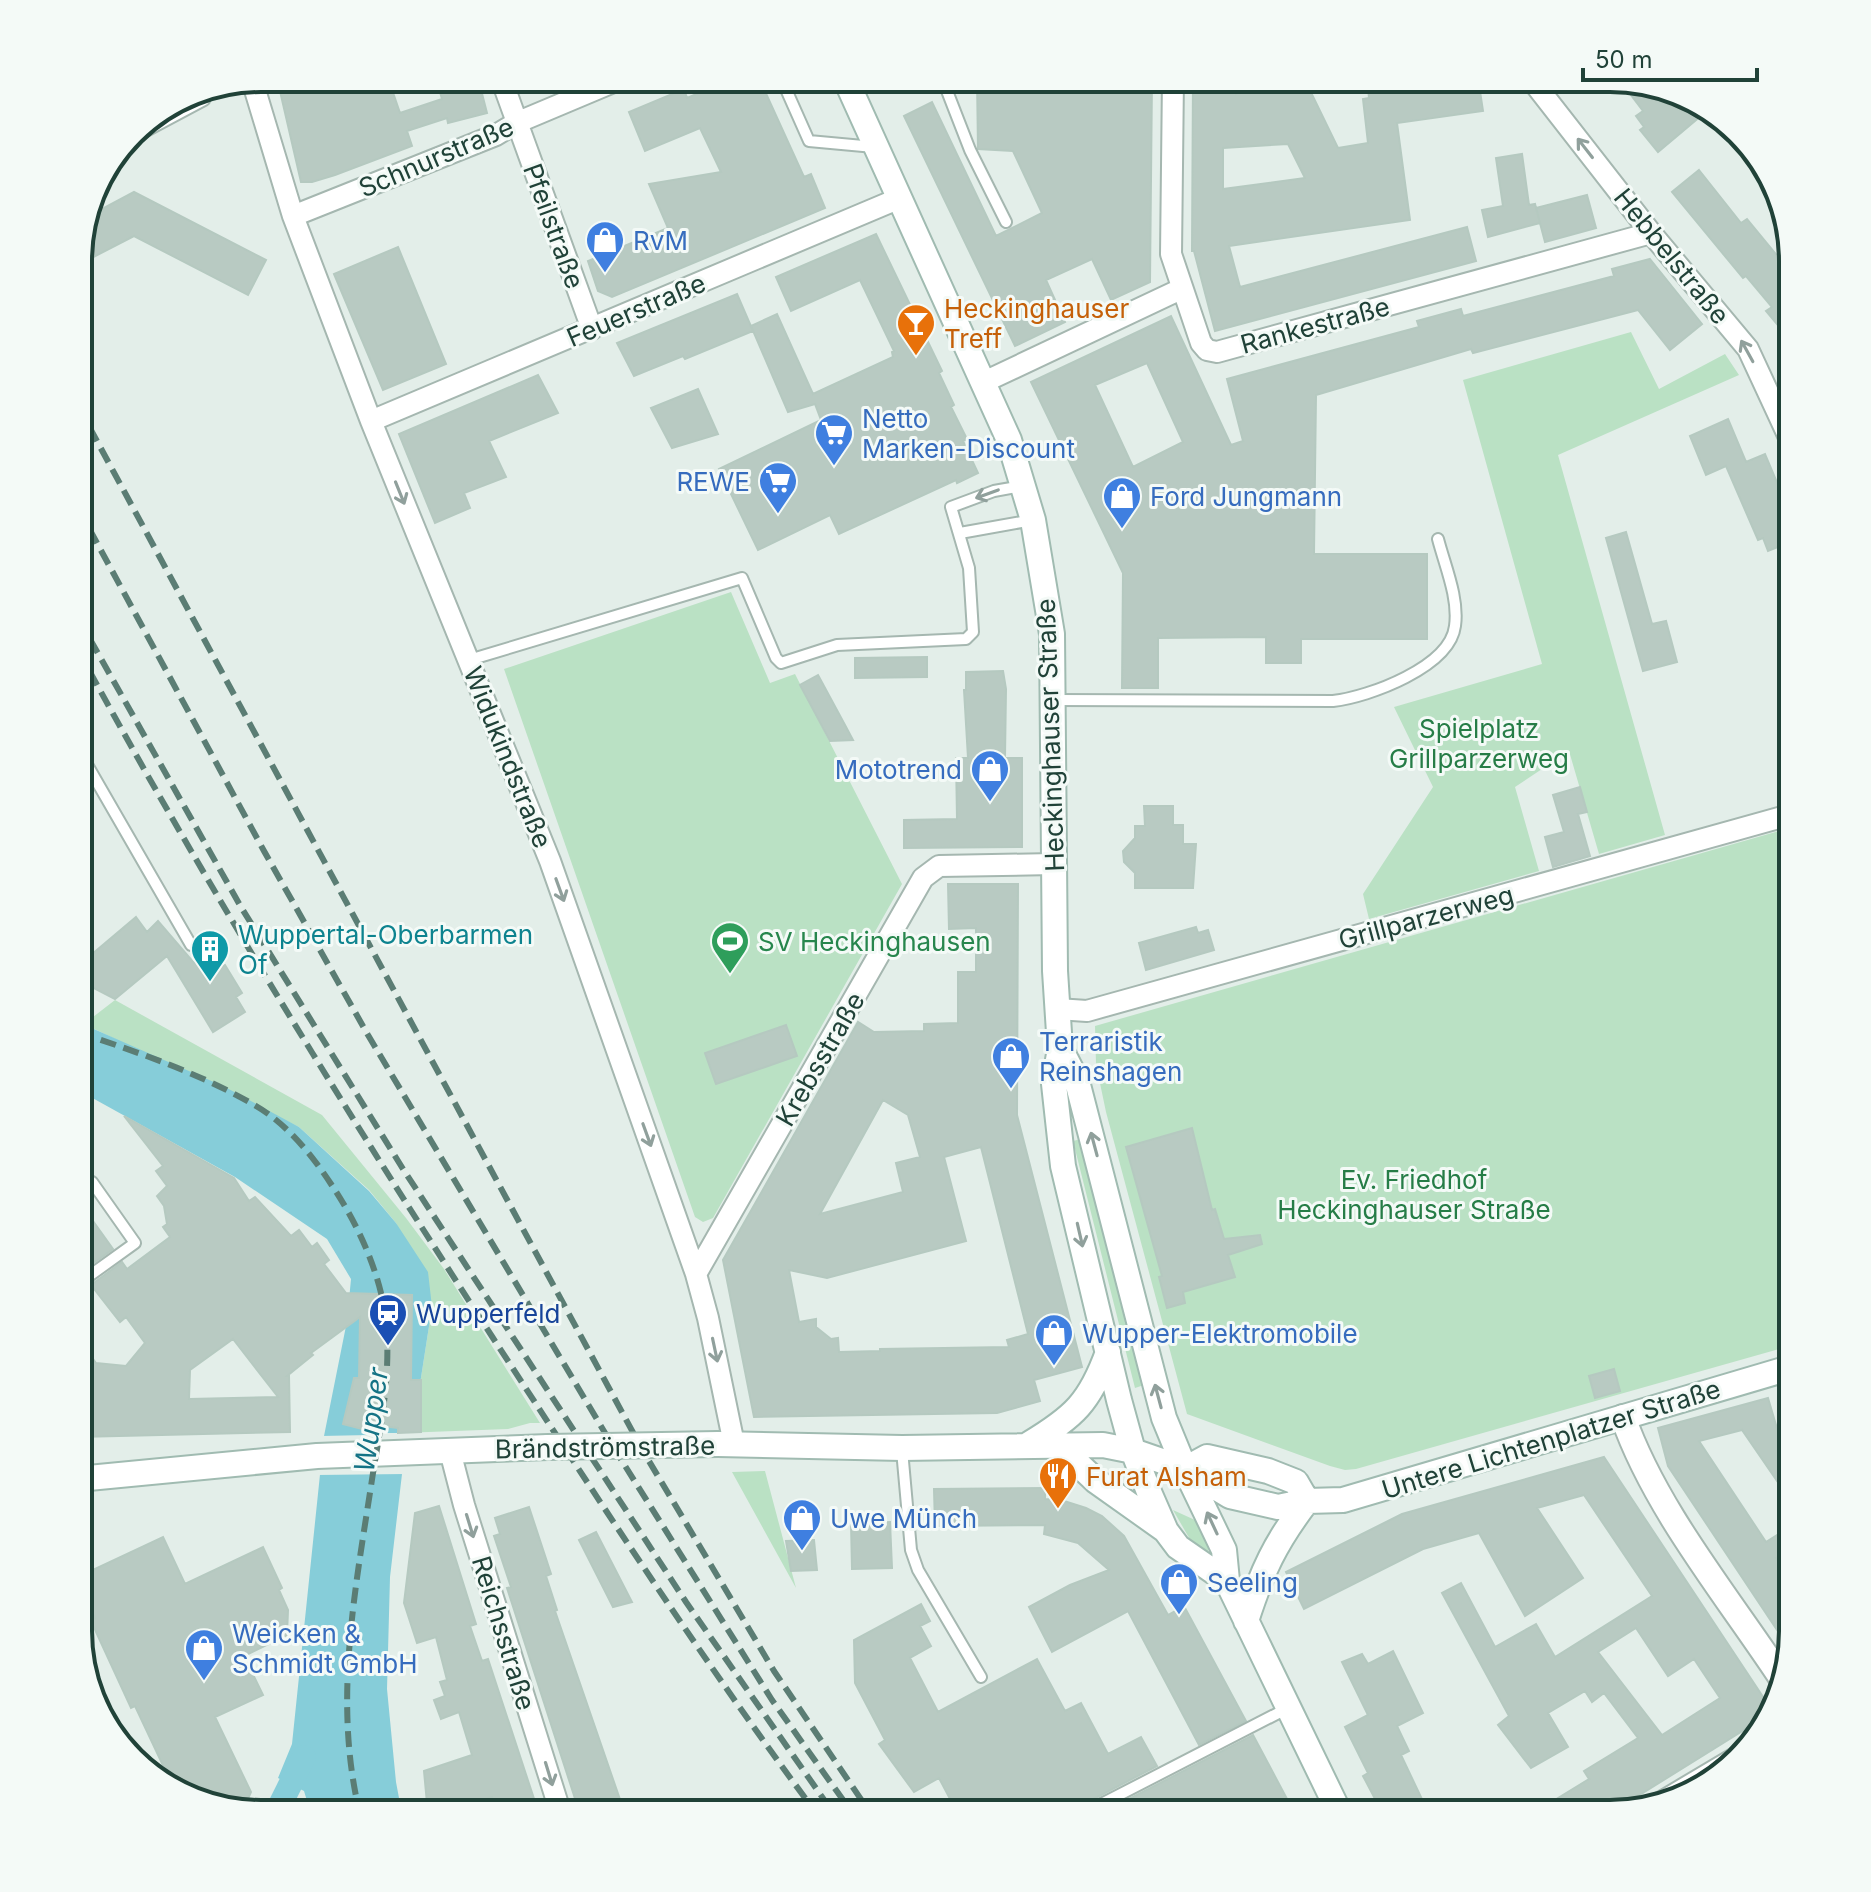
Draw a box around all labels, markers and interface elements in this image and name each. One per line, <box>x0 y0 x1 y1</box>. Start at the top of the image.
scale bar <box>1583 32 1757 82</box>
text: 50 m <box>1595 45 1653 74</box>
street label: Schnurstraße <box>354 110 518 204</box>
one-way arrow <box>1576 138 1593 159</box>
street label: Pfeilstraße <box>517 159 591 293</box>
street label: Hebbelstraße <box>1608 182 1736 330</box>
shop icon: RvM <box>584 219 626 274</box>
place label: RvM <box>633 225 688 256</box>
street label: Feuerstraße <box>562 267 710 353</box>
street label: Rankestraße <box>1237 290 1393 360</box>
place label: Heckinghauser Treff <box>944 293 1129 354</box>
bar icon: Heckinghauser Treff <box>895 302 937 357</box>
one-way arrow <box>1738 340 1754 363</box>
place label: Netto Marken-Discount <box>862 403 1075 464</box>
supermarket icon: Netto Marken-Discount <box>813 412 855 467</box>
supermarket icon: REWE <box>757 460 799 515</box>
place label: REWE <box>676 466 750 497</box>
shop icon: Ford Jungmann <box>1101 475 1143 530</box>
one-way arrow <box>394 480 409 505</box>
place label: Ford Jungmann <box>1150 481 1342 512</box>
one-way arrow <box>975 488 1000 503</box>
street label: Heckinghauser Straße <box>1030 598 1070 872</box>
street label: Widukindstraße <box>458 662 558 852</box>
park label: Spielplatz Grillparzerweg <box>1389 713 1569 774</box>
shop icon: Mototrend <box>969 748 1011 803</box>
place label: Mototrend <box>835 754 962 785</box>
one-way arrow <box>554 877 568 902</box>
street label: Grillparzerweg <box>1335 879 1517 955</box>
place label: Wuppertal-Oberbarmen Of <box>238 919 533 980</box>
sports icon: SV Heckinghausen <box>709 920 751 975</box>
place label: SV Heckinghausen <box>758 926 991 957</box>
building icon: Wuppertal-Oberbarmen Of <box>189 928 231 983</box>
street label: Krebsstraße <box>769 987 871 1131</box>
place label: Terraristik Reinshagen <box>1039 1026 1182 1087</box>
shop icon: Terraristik Reinshagen <box>990 1035 1032 1090</box>
one-way arrow <box>641 1122 655 1147</box>
one-way arrow <box>1085 1132 1100 1157</box>
park label: Ev. Friedhof Heckinghauser Straße <box>1277 1164 1551 1225</box>
one-way arrow <box>1073 1222 1088 1247</box>
station icon: Wupperfeld <box>367 1292 409 1347</box>
place label: Wupperfeld <box>416 1298 560 1329</box>
shop icon: Wupper-Elektromobile <box>1033 1312 1075 1367</box>
place label: Wupper-Elektromobile <box>1082 1318 1358 1349</box>
one-way arrow <box>708 1337 723 1362</box>
water label: Wupper <box>347 1364 395 1474</box>
street label: Untere Lichtenplatzer Straße <box>1378 1373 1724 1505</box>
one-way arrow <box>1150 1383 1165 1409</box>
street label: Brändströmstraße <box>495 1430 715 1464</box>
restaurant icon: Furat Alsham <box>1037 1455 1079 1510</box>
place label: Furat Alsham <box>1086 1461 1247 1492</box>
shop icon: Uwe Münch <box>781 1497 823 1552</box>
place label: Uwe Münch <box>830 1503 977 1534</box>
one-way arrow <box>1204 1511 1219 1535</box>
one-way arrow <box>464 1513 479 1538</box>
street label: Reichsstraße <box>466 1552 542 1714</box>
shop icon: Seeling <box>1158 1561 1200 1616</box>
place label: Seeling <box>1207 1567 1298 1598</box>
place label: Weicken & Schmidt GmbH <box>232 1618 418 1679</box>
shop icon: Weicken & Schmidt GmbH <box>183 1627 225 1682</box>
one-way arrow <box>542 1761 557 1786</box>

